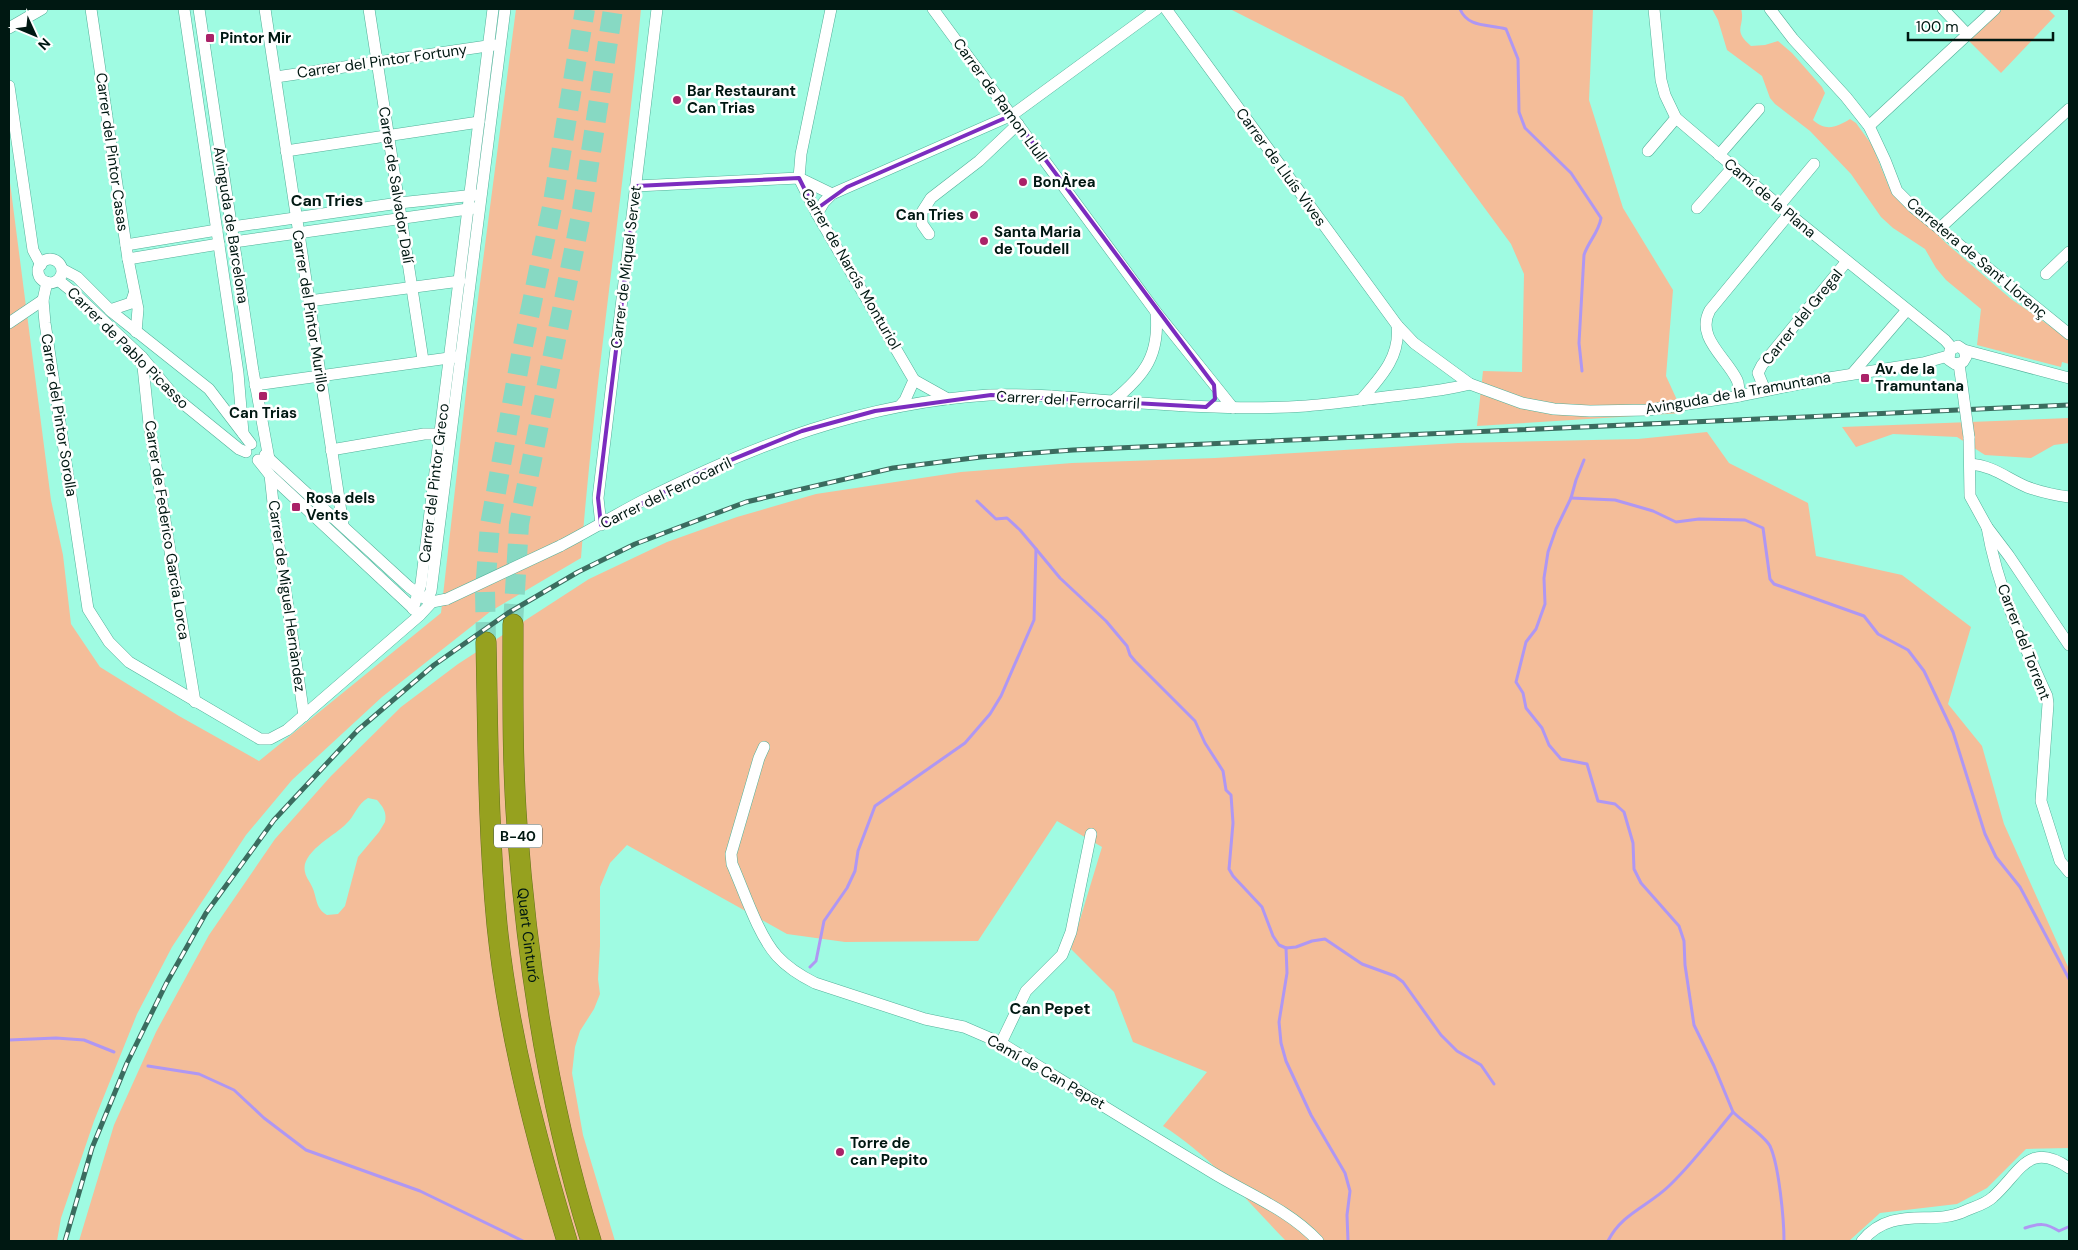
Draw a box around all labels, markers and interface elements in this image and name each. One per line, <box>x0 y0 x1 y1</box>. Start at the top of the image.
north arrow <box>10 10 60 60</box>
scale bar <box>1908 10 2053 42</box>
text: 100 m <box>1916 17 1959 37</box>
place label: Pintor Mir <box>220 28 291 48</box>
marker: Pintor Mir <box>204 32 216 44</box>
text: N <box>34 34 54 54</box>
street label: Carrer de Ramon Llull <box>948 34 1052 166</box>
street label: Carrer del Pintor Fortuny <box>296 39 469 83</box>
street label: Carrer del Pintor Casas <box>91 71 133 233</box>
place label: Bar Restaurant Can Trias <box>687 81 796 118</box>
marker: Bar Restaurant Can Trias <box>671 94 683 106</box>
street label: Carrer de Lluís Vives <box>1231 104 1331 230</box>
street label: Carrer de Salvador Dalí <box>374 105 418 266</box>
street label: Avinguda de Barcelona <box>209 145 253 305</box>
street label: Camí de la Plana <box>1720 154 1820 242</box>
place label: BonÀrea <box>1033 172 1095 192</box>
marker: BonÀrea <box>1017 176 1029 188</box>
street label: Carrer de Miquel Servet <box>606 184 646 350</box>
street label: Carrer de Narcís Monturiol <box>797 185 905 353</box>
district label: Can Tries <box>291 190 363 211</box>
street label: Carretera de Sant Llorenç <box>1902 193 2052 323</box>
place label: Can Tries <box>896 205 964 225</box>
marker: Can Tries <box>968 209 980 221</box>
place label: Santa Maria de Toudell <box>994 222 1081 259</box>
street label: Carrer del Pintor Murillo <box>287 228 333 394</box>
marker: Santa Maria de Toudell <box>978 235 990 247</box>
street label: Carrer del Gregal <box>1757 265 1847 369</box>
street label: Carrer de Pablo Picasso <box>63 283 193 413</box>
street label: Carrer del Pintor Sorolla <box>36 332 82 498</box>
place label: Av. de la Tramuntana <box>1875 359 1964 396</box>
street label: Avinguda de la Tramuntana <box>1644 367 1832 419</box>
marker: Av. de la Tramuntana <box>1859 372 1871 384</box>
street label: Carrer del Ferrocarril <box>996 386 1140 414</box>
marker: Can Trias <box>257 390 269 402</box>
street label: Carrer del Pintor Greco <box>414 402 454 564</box>
place label: Can Trias <box>229 403 297 423</box>
street label: Carrer de Federico García Lorca <box>140 419 194 641</box>
street label: Carrer del Ferrocarril <box>597 452 735 534</box>
place label: Rosa dels Vents <box>306 488 375 525</box>
street label: Carrer de Miguel Hernàndez <box>264 499 310 693</box>
marker: Rosa dels Vents <box>290 501 302 513</box>
street label: Carrer del Torrent <box>1993 581 2055 703</box>
road number: B-40 <box>494 824 542 848</box>
street label: Quart Cinturó <box>512 887 544 984</box>
district label: Can Pepet <box>1010 998 1090 1019</box>
street label: Camí de Can Pepet <box>983 1030 1109 1114</box>
place label: Torre de can Pepito <box>850 1133 928 1170</box>
marker: Torre de can Pepito <box>834 1146 846 1158</box>

